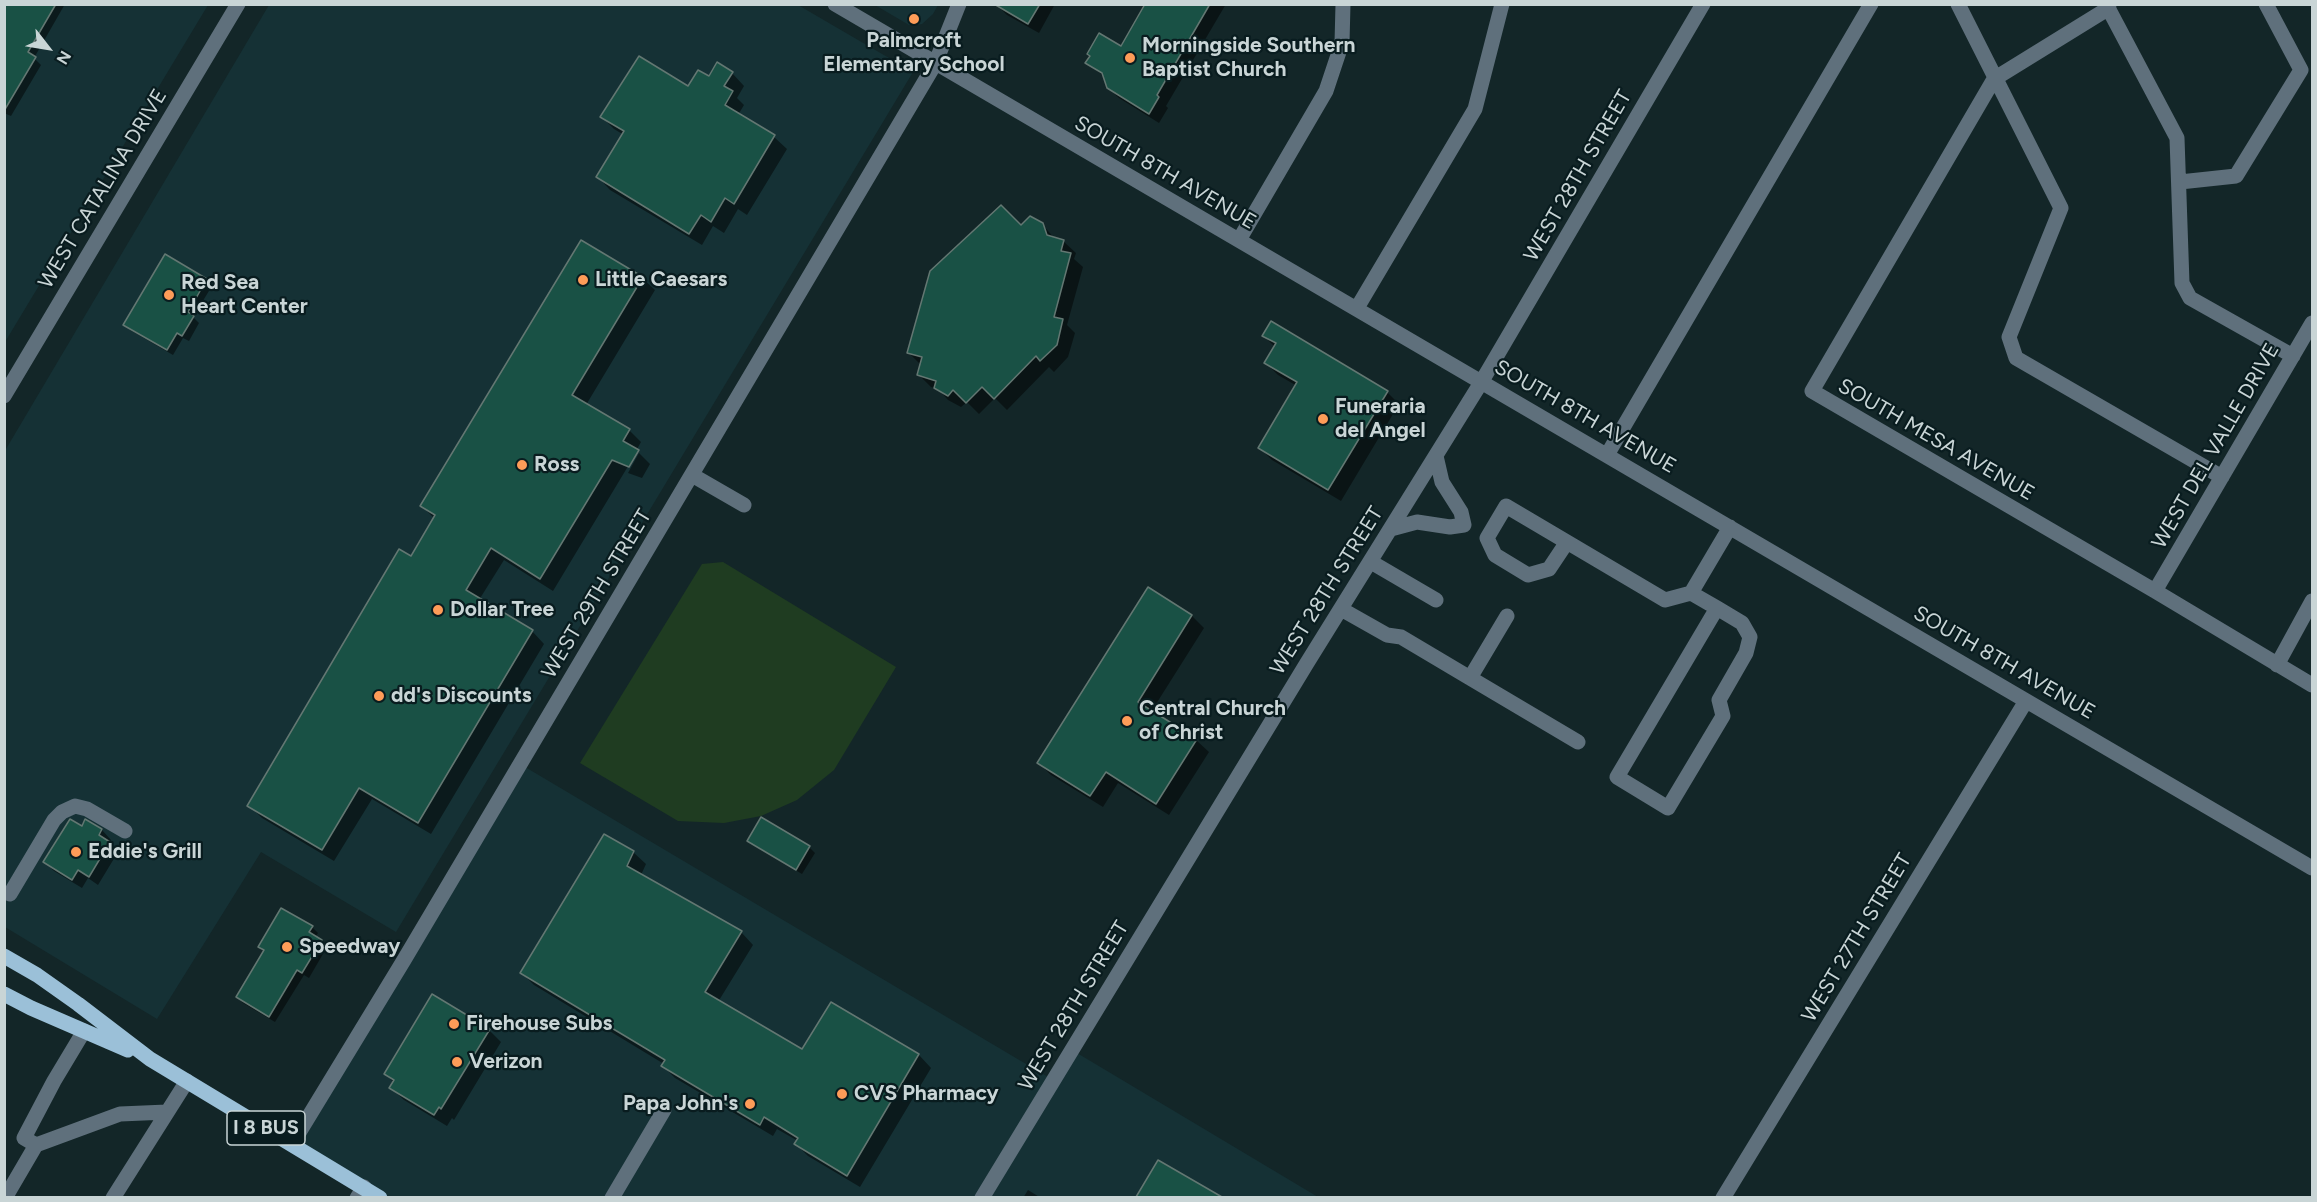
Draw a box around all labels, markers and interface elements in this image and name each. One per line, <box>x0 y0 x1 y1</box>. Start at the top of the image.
marker: Palmcroft Elementary School <box>907 12 921 26</box>
north arrow <box>18 18 78 78</box>
place label: Palmcroft Elementary School <box>823 28 1005 78</box>
place label: Morningside Southern Baptist Church <box>1142 33 1355 83</box>
text: N <box>53 47 75 68</box>
marker: Morningside Southern Baptist Church <box>1123 51 1137 65</box>
street label: WEST CATALINA DRIVE <box>33 85 173 293</box>
street label: WEST 28TH STREET <box>1519 86 1637 266</box>
street label: SOUTH 8TH AVENUE <box>1070 111 1260 235</box>
place label: Little Caesars <box>595 267 727 293</box>
place label: Red Sea Heart Center <box>181 270 308 320</box>
marker: Little Caesars <box>576 273 590 287</box>
marker: Red Sea Heart Center <box>162 288 176 302</box>
street label: WEST DEL VALLE DRIVE <box>2147 339 2285 553</box>
street label: SOUTH 8TH AVENUE <box>1490 355 1680 479</box>
street label: SOUTH MESA AVENUE <box>1833 373 2039 507</box>
place label: Funeraria del Angel <box>1335 394 1426 444</box>
marker: Funeraria del Angel <box>1316 412 1330 426</box>
place label: Ross <box>534 452 579 478</box>
marker: Ross <box>515 458 529 472</box>
street label: WEST 28TH STREET <box>1265 502 1389 680</box>
street label: WEST 29TH STREET <box>537 505 657 683</box>
place label: Dollar Tree <box>450 597 554 623</box>
street label: SOUTH 8TH AVENUE <box>1909 601 2099 725</box>
marker: Dollar Tree <box>431 603 445 617</box>
place label: dd's Discounts <box>391 683 532 709</box>
marker: dd's Discounts <box>372 689 386 703</box>
place label: Central Church of Christ <box>1139 696 1286 746</box>
marker: Central Church of Christ <box>1120 714 1134 728</box>
place label: Eddie's Grill <box>88 839 202 865</box>
marker: Eddie's Grill <box>69 845 83 859</box>
street label: WEST 27TH STREET <box>1797 849 1917 1027</box>
street label: WEST 28TH STREET <box>1013 917 1135 1095</box>
place label: Speedway <box>299 934 400 960</box>
marker: Speedway <box>280 940 294 954</box>
place label: Firehouse Subs <box>466 1011 612 1037</box>
marker: Firehouse Subs <box>447 1017 461 1031</box>
place label: Verizon <box>469 1049 543 1075</box>
marker: Verizon <box>450 1055 464 1069</box>
place label: CVS Pharmacy <box>854 1081 999 1107</box>
marker: CVS Pharmacy <box>835 1087 849 1101</box>
place label: Papa John's <box>623 1091 738 1117</box>
marker: Papa John's <box>743 1097 757 1111</box>
road number: I 8 BUS <box>227 1111 305 1145</box>

